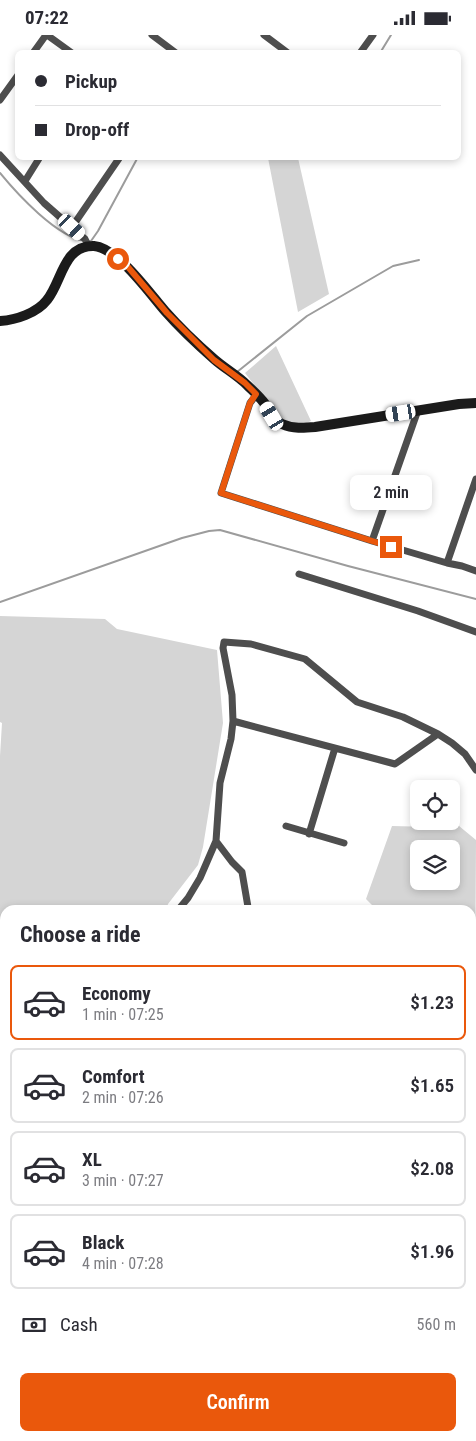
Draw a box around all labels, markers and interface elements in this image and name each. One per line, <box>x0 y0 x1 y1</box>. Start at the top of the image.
text: 07:22 <box>25 6 69 29</box>
text: Pickup <box>65 70 117 93</box>
text: Drop-off <box>65 118 129 141</box>
car <box>55 211 88 243</box>
route start <box>107 248 129 270</box>
car <box>257 399 286 433</box>
car <box>385 403 416 423</box>
callout: 2 min <box>350 475 432 509</box>
text: 2 min <box>373 483 409 502</box>
route end <box>380 536 402 558</box>
map controls <box>410 780 460 890</box>
button: locate <box>410 780 460 830</box>
button: layers <box>410 840 460 890</box>
text: Choose a ride <box>20 922 141 947</box>
icon: car <box>22 980 67 1025</box>
text: Economy <box>82 982 151 1005</box>
text: $1.23 <box>410 991 454 1014</box>
text: 1 min · 07:25 <box>82 1005 164 1024</box>
icon: car <box>22 1063 67 1108</box>
text: Comfort <box>82 1065 145 1088</box>
text: $1.65 <box>410 1074 454 1097</box>
text: 2 min · 07:26 <box>82 1088 164 1107</box>
icon: car <box>22 1146 67 1191</box>
text: XL <box>82 1148 102 1171</box>
text: $2.08 <box>410 1157 454 1180</box>
text: 3 min · 07:27 <box>82 1171 164 1190</box>
icon: car <box>22 1229 67 1274</box>
text: Black <box>82 1231 124 1254</box>
text: $1.96 <box>410 1240 454 1263</box>
text: 4 min · 07:28 <box>82 1254 164 1273</box>
icon: cash <box>20 1311 48 1339</box>
text: Cash <box>60 1313 98 1336</box>
text: 560 m <box>417 1315 456 1334</box>
button: Confirm <box>20 1373 456 1431</box>

